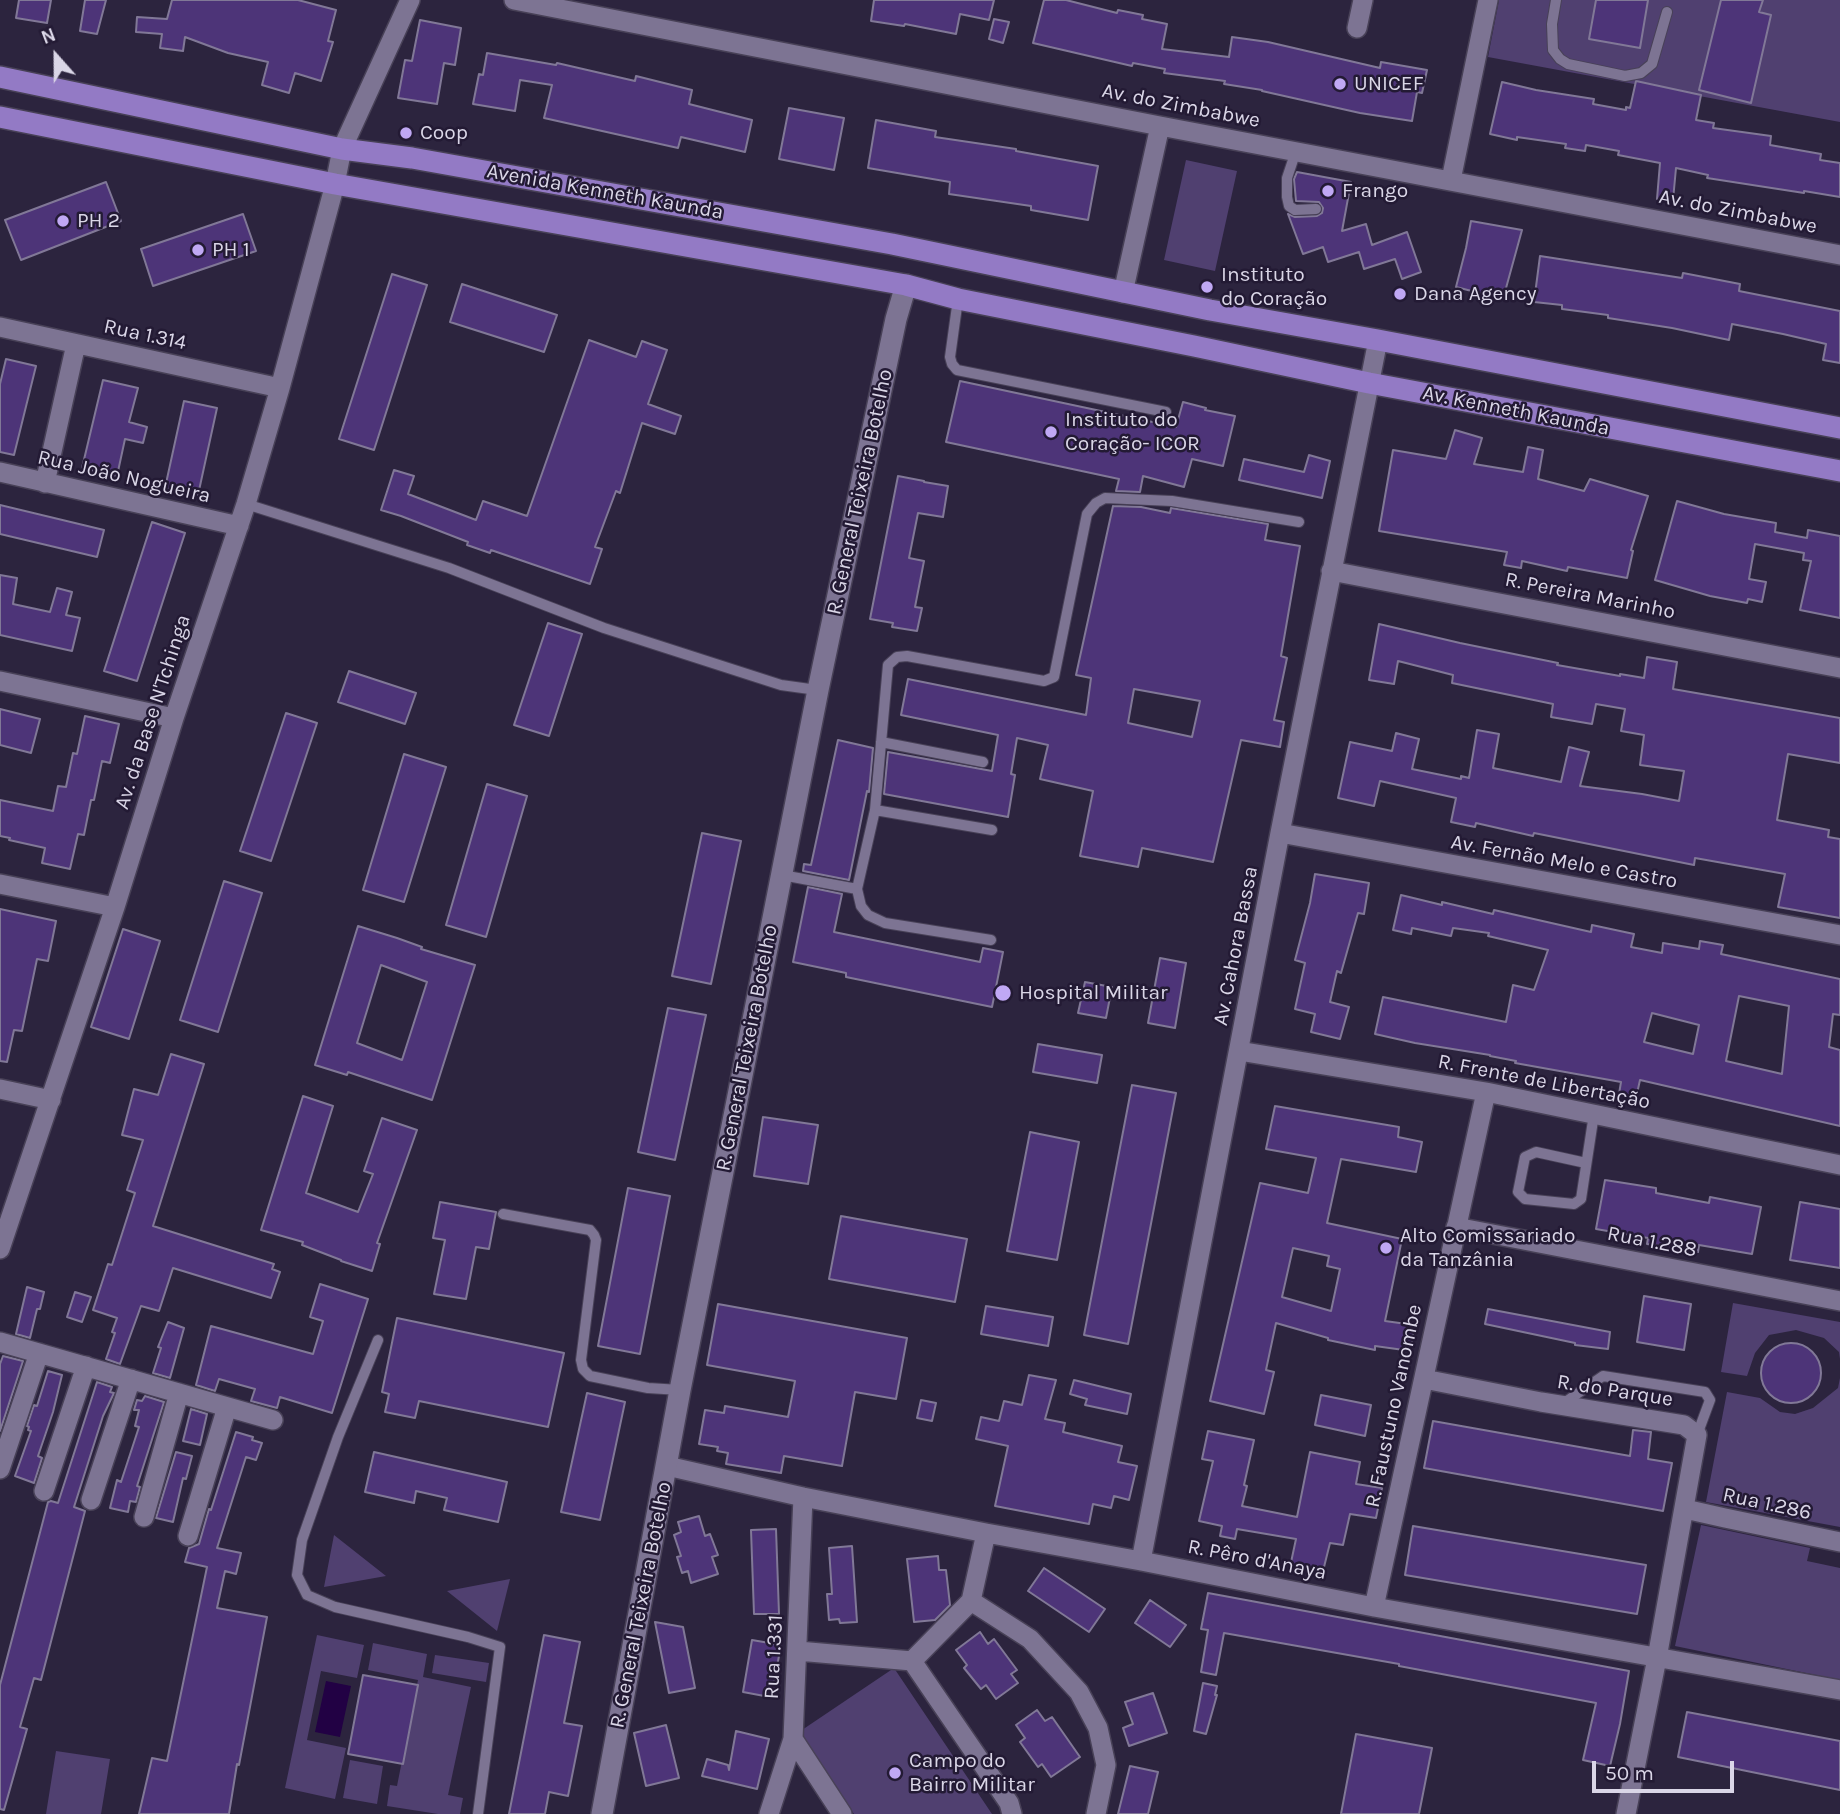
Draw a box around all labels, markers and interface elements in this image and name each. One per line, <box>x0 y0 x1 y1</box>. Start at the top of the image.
north arrow <box>21 21 91 91</box>
text: N <box>38 24 59 49</box>
place label: UNICEF <box>1354 71 1424 97</box>
marker: UNICEF <box>1332 76 1348 92</box>
street label: Av. do Zimbabwe <box>1100 78 1262 134</box>
place label: Coop <box>420 120 468 146</box>
marker: Coop <box>398 125 414 141</box>
street label: Avenida Kenneth Kaunda <box>485 159 725 225</box>
place label: Frango <box>1342 178 1408 204</box>
marker: Frango <box>1320 183 1336 199</box>
street label: Av. do Zimbabwe <box>1657 184 1819 240</box>
place label: PH 2 <box>77 208 120 234</box>
marker: PH 2 <box>55 213 71 229</box>
place label: PH 1 <box>212 237 250 263</box>
marker: PH 1 <box>190 242 206 258</box>
place label: Instituto do Coração <box>1221 262 1327 312</box>
marker: Instituto do Coração <box>1199 279 1215 295</box>
place label: Dana Agency <box>1414 281 1537 307</box>
marker: Dana Agency <box>1392 286 1408 302</box>
street label: Rua 1.314 <box>101 314 189 356</box>
street label: R. General Teixeira Botelho <box>822 367 898 617</box>
street label: Av. Kenneth Kaunda <box>1420 381 1612 441</box>
place label: Instituto do Coração- ICOR <box>1065 407 1200 457</box>
marker: Instituto do Coração- ICOR <box>1043 424 1059 440</box>
street label: Rua João Nogueira <box>35 445 213 509</box>
street label: R. Pereira Marinho <box>1503 567 1677 625</box>
street label: Av. da Base N'Tchinga <box>110 611 196 813</box>
street label: Av. Fernão Melo e Castro <box>1449 830 1679 894</box>
street label: Av. Cahora Bassa <box>1208 864 1264 1028</box>
street label: R. General Teixeira Botelho <box>711 923 783 1173</box>
place label: Hospital Militar <box>1019 980 1168 1006</box>
marker: Hospital Militar <box>993 983 1013 1003</box>
street label: R. Frente de Libertação <box>1436 1049 1652 1115</box>
street label: Rua 1.288 <box>1605 1221 1699 1263</box>
place label: Alto Comissariado da Tanzânia <box>1400 1223 1576 1273</box>
marker: Alto Comissariado da Tanzânia <box>1378 1240 1394 1256</box>
street label: R. Faustuno Vanombe <box>1360 1302 1428 1510</box>
street label: R. do Parque <box>1555 1369 1675 1413</box>
street label: R. General Teixeira Botelho <box>605 1480 677 1730</box>
street label: Rua 1.286 <box>1720 1482 1814 1526</box>
street label: R. Pêro d'Anaya <box>1185 1534 1329 1586</box>
street label: Rua 1.331 <box>759 1614 789 1700</box>
place label: Campo do Bairro Militar <box>909 1748 1035 1798</box>
scale bar <box>1595 1748 1737 1792</box>
text: 50 m <box>1605 1761 1654 1785</box>
marker: Campo do Bairro Militar <box>887 1765 903 1781</box>

